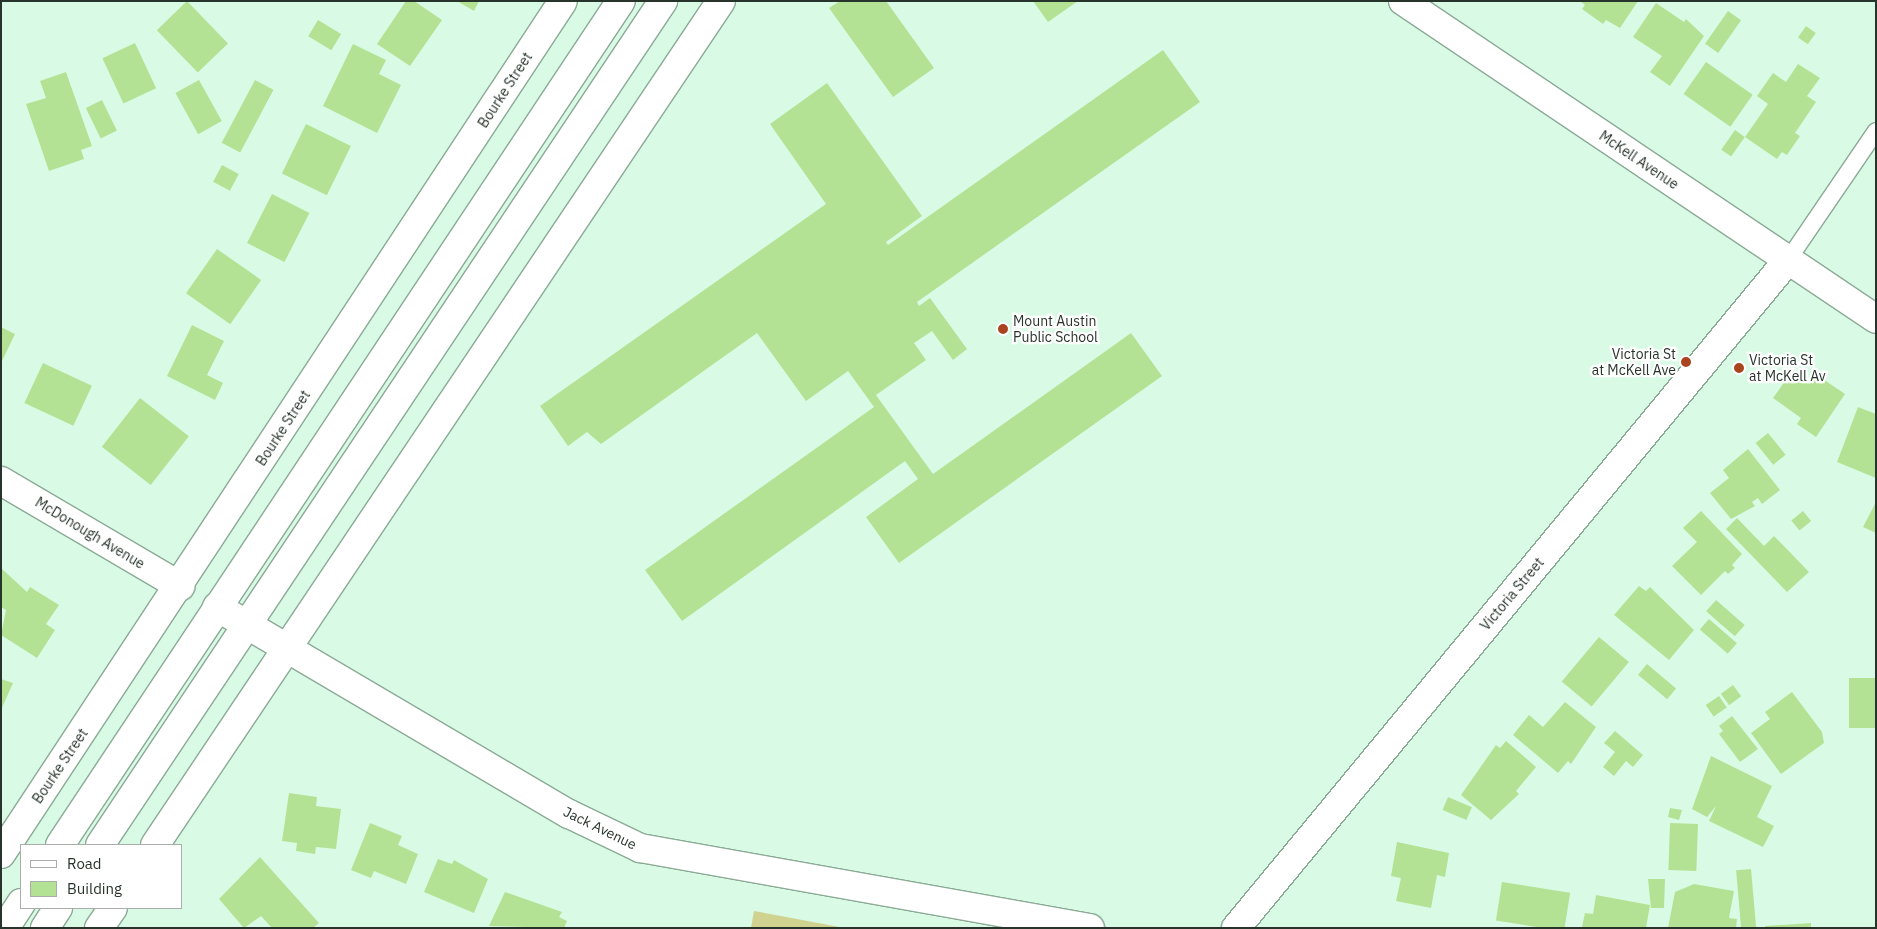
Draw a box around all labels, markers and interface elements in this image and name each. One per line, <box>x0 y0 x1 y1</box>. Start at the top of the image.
street label: Bourke Street <box>474 49 536 131</box>
street label: McKell Avenue <box>1596 127 1682 193</box>
place label: Mount Austin Public School <box>1013 313 1098 346</box>
marker: Mount Austin Public School <box>997 323 1009 335</box>
place label: Victoria St at McKell Ave <box>1592 346 1676 378</box>
place label: Victoria St at McKell Av <box>1749 352 1826 384</box>
marker: Victoria St at McKell Ave <box>1680 356 1692 368</box>
marker: Victoria St at McKell Av <box>1733 362 1745 374</box>
street label: Bourke Street <box>252 387 314 469</box>
street label: McDonough Avenue <box>32 494 148 572</box>
street label: Victoria Street <box>1477 554 1547 634</box>
street label: Bourke Street <box>29 725 91 807</box>
street label: Jack Avenue <box>561 803 639 853</box>
legend <box>20 844 182 909</box>
text: Road <box>67 854 102 873</box>
text: Building <box>67 879 122 898</box>

